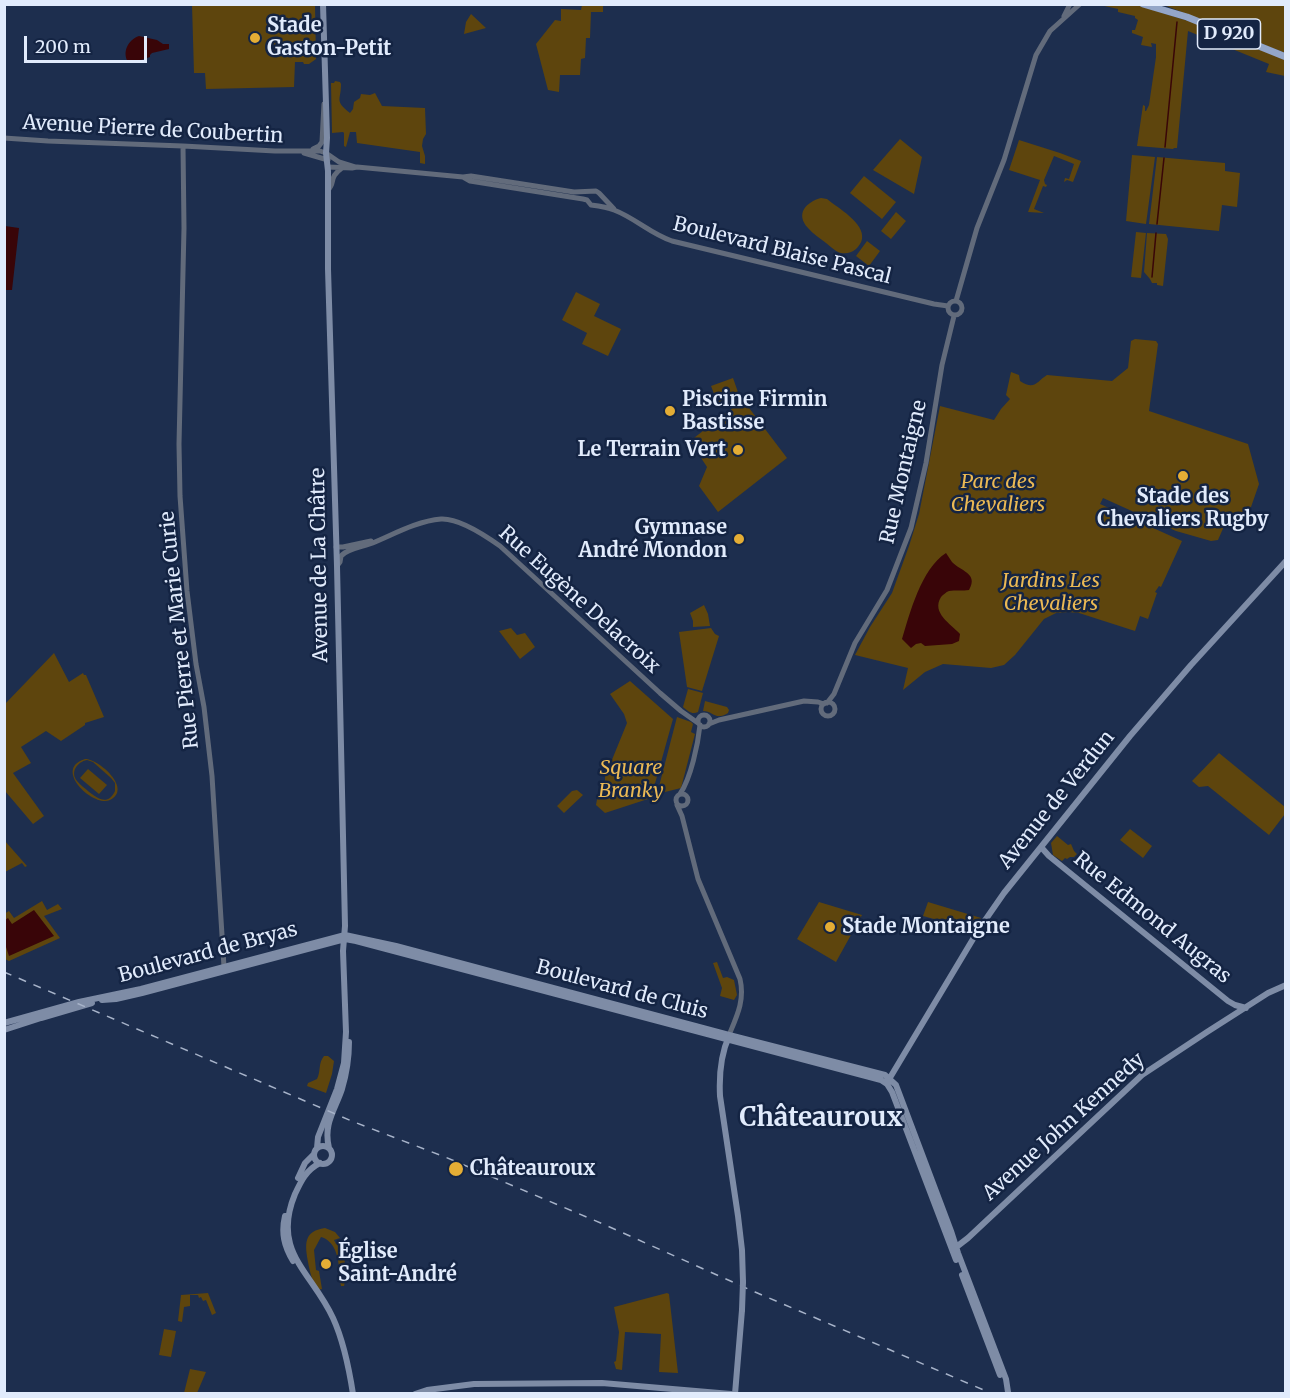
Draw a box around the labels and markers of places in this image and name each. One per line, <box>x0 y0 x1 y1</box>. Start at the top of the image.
place label: Stade Gaston-Petit <box>267 14 391 61</box>
marker: Stade Gaston-Petit <box>248 31 262 45</box>
place label: Piscine Firmin Bastisse <box>682 388 827 435</box>
marker: Piscine Firmin Bastisse <box>663 404 677 418</box>
place label: Le Terrain Vert <box>578 438 726 462</box>
marker: Le Terrain Vert <box>731 443 745 457</box>
marker: Stade des Chevaliers Rugby <box>1176 469 1190 483</box>
place label: Stade des Chevaliers Rugby <box>1097 485 1269 532</box>
place label: Gymnase André Mondon <box>579 516 727 563</box>
marker: Gymnase André Mondon <box>732 532 746 546</box>
place label: Stade Montaigne <box>842 915 1010 939</box>
marker: Stade Montaigne <box>823 920 837 934</box>
place label: Châteauroux <box>470 1157 595 1181</box>
marker: Châteauroux <box>447 1160 465 1178</box>
place label: Église Saint-André <box>338 1240 457 1287</box>
marker: Église Saint-André <box>319 1257 333 1271</box>

